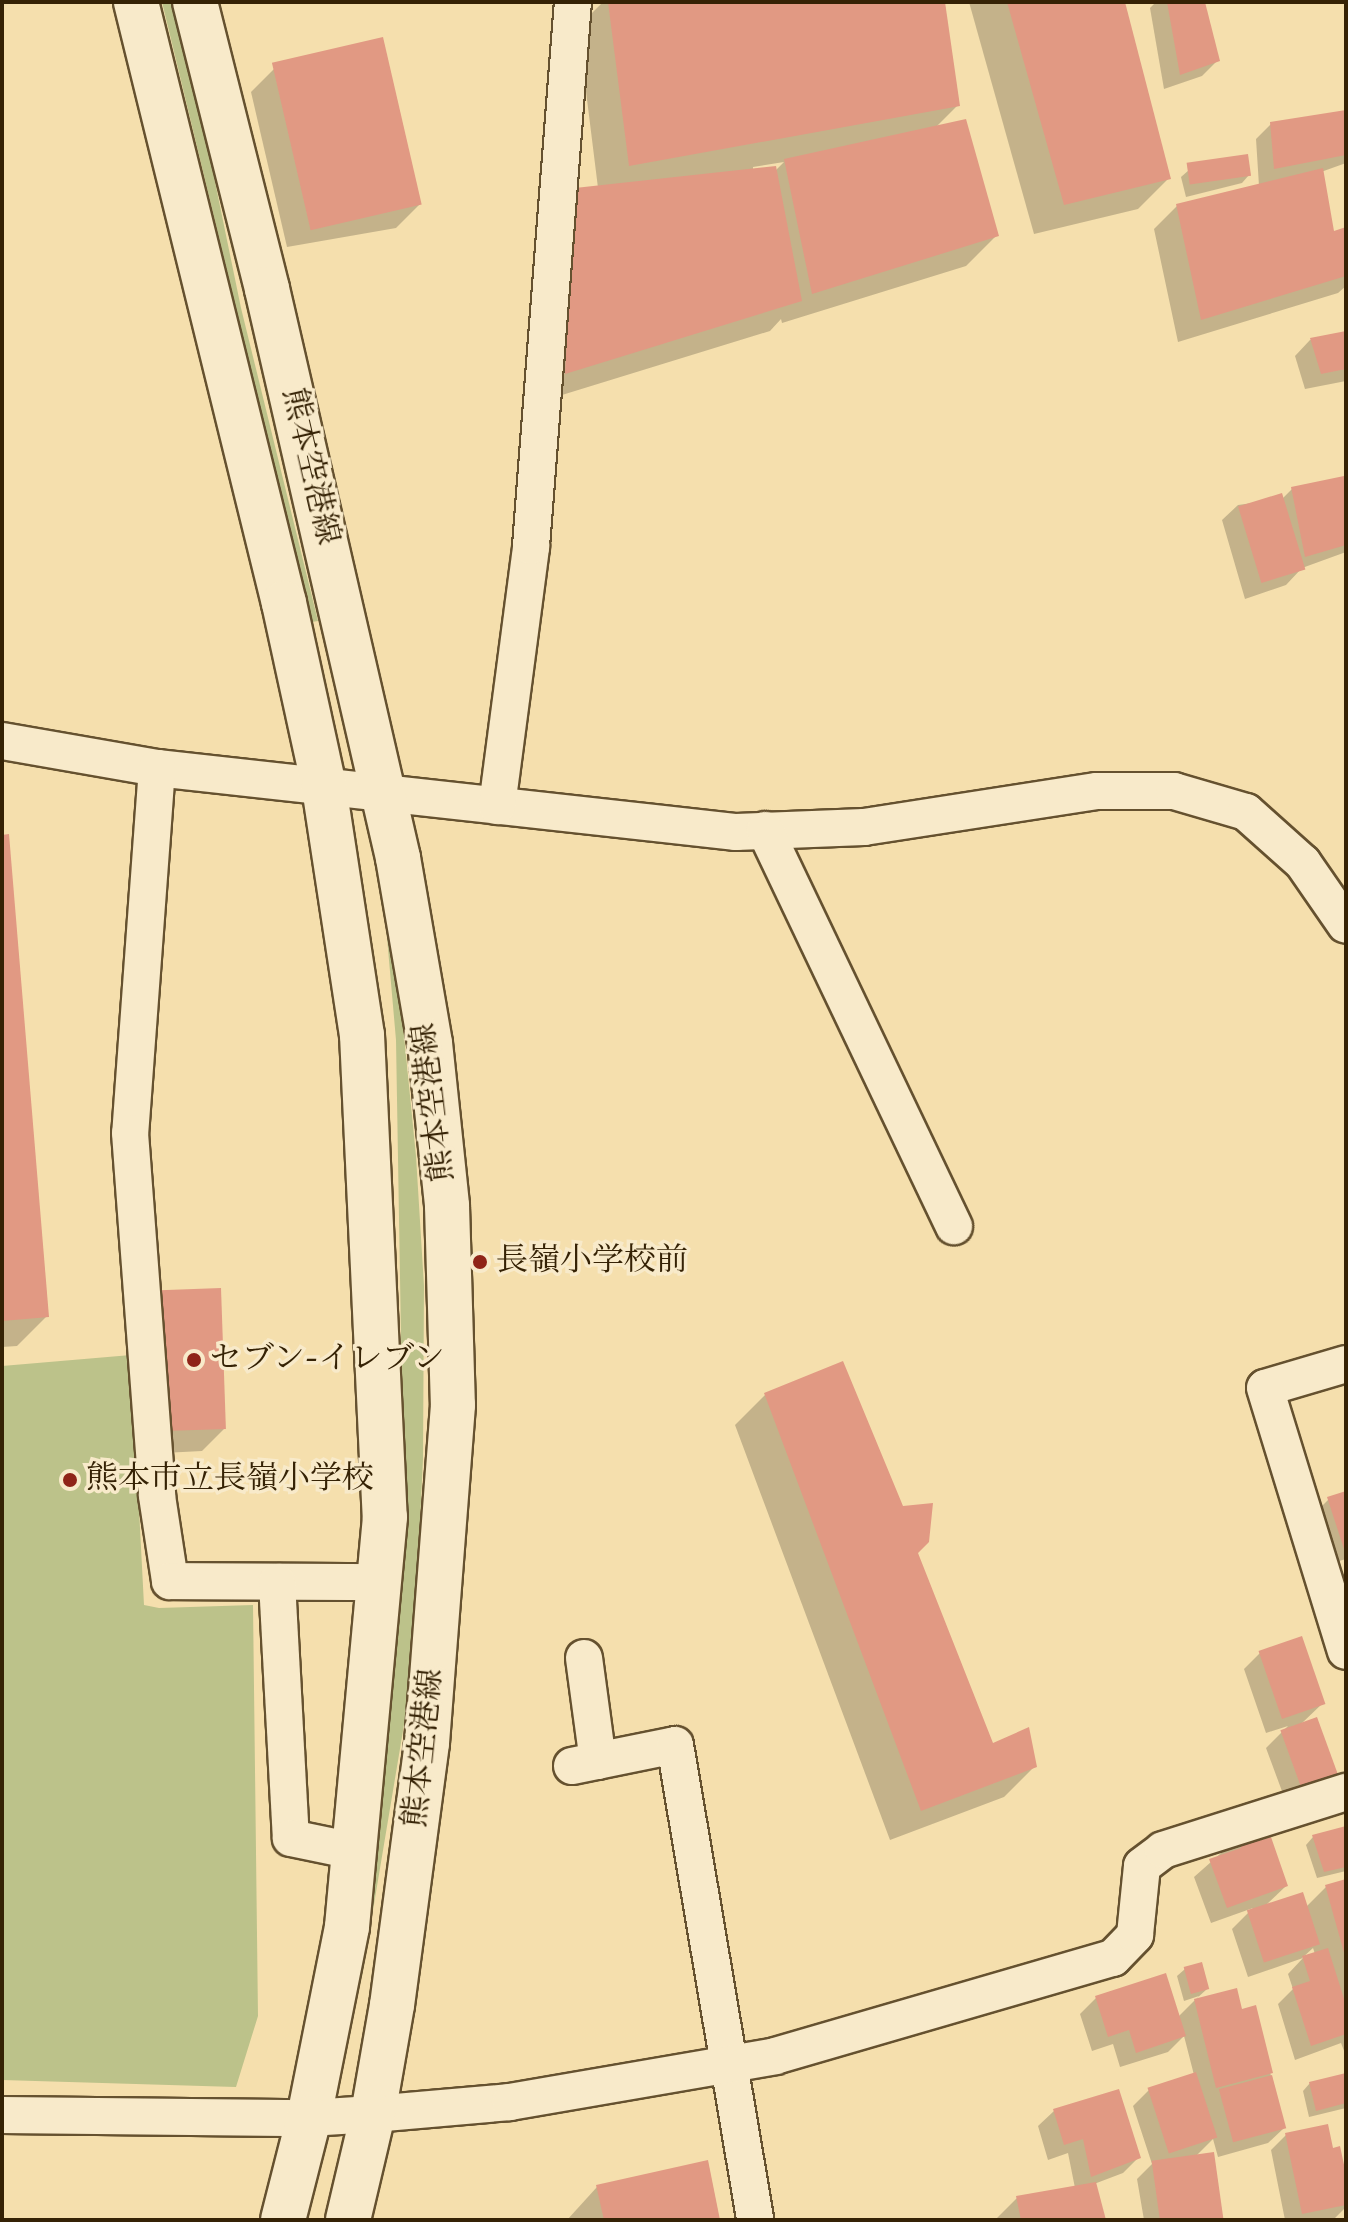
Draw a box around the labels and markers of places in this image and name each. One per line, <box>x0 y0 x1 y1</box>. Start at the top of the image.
place label: 長嶺小学校前 <box>496 1243 688 1281</box>
marker: 長嶺小学校前 <box>471 1253 489 1271</box>
place label: セブン-イレブン <box>210 1341 447 1379</box>
marker: セブン-イレブン <box>185 1351 203 1369</box>
place label: 熊本市立長嶺小学校 <box>86 1461 374 1499</box>
marker: 熊本市立長嶺小学校 <box>61 1471 79 1489</box>

